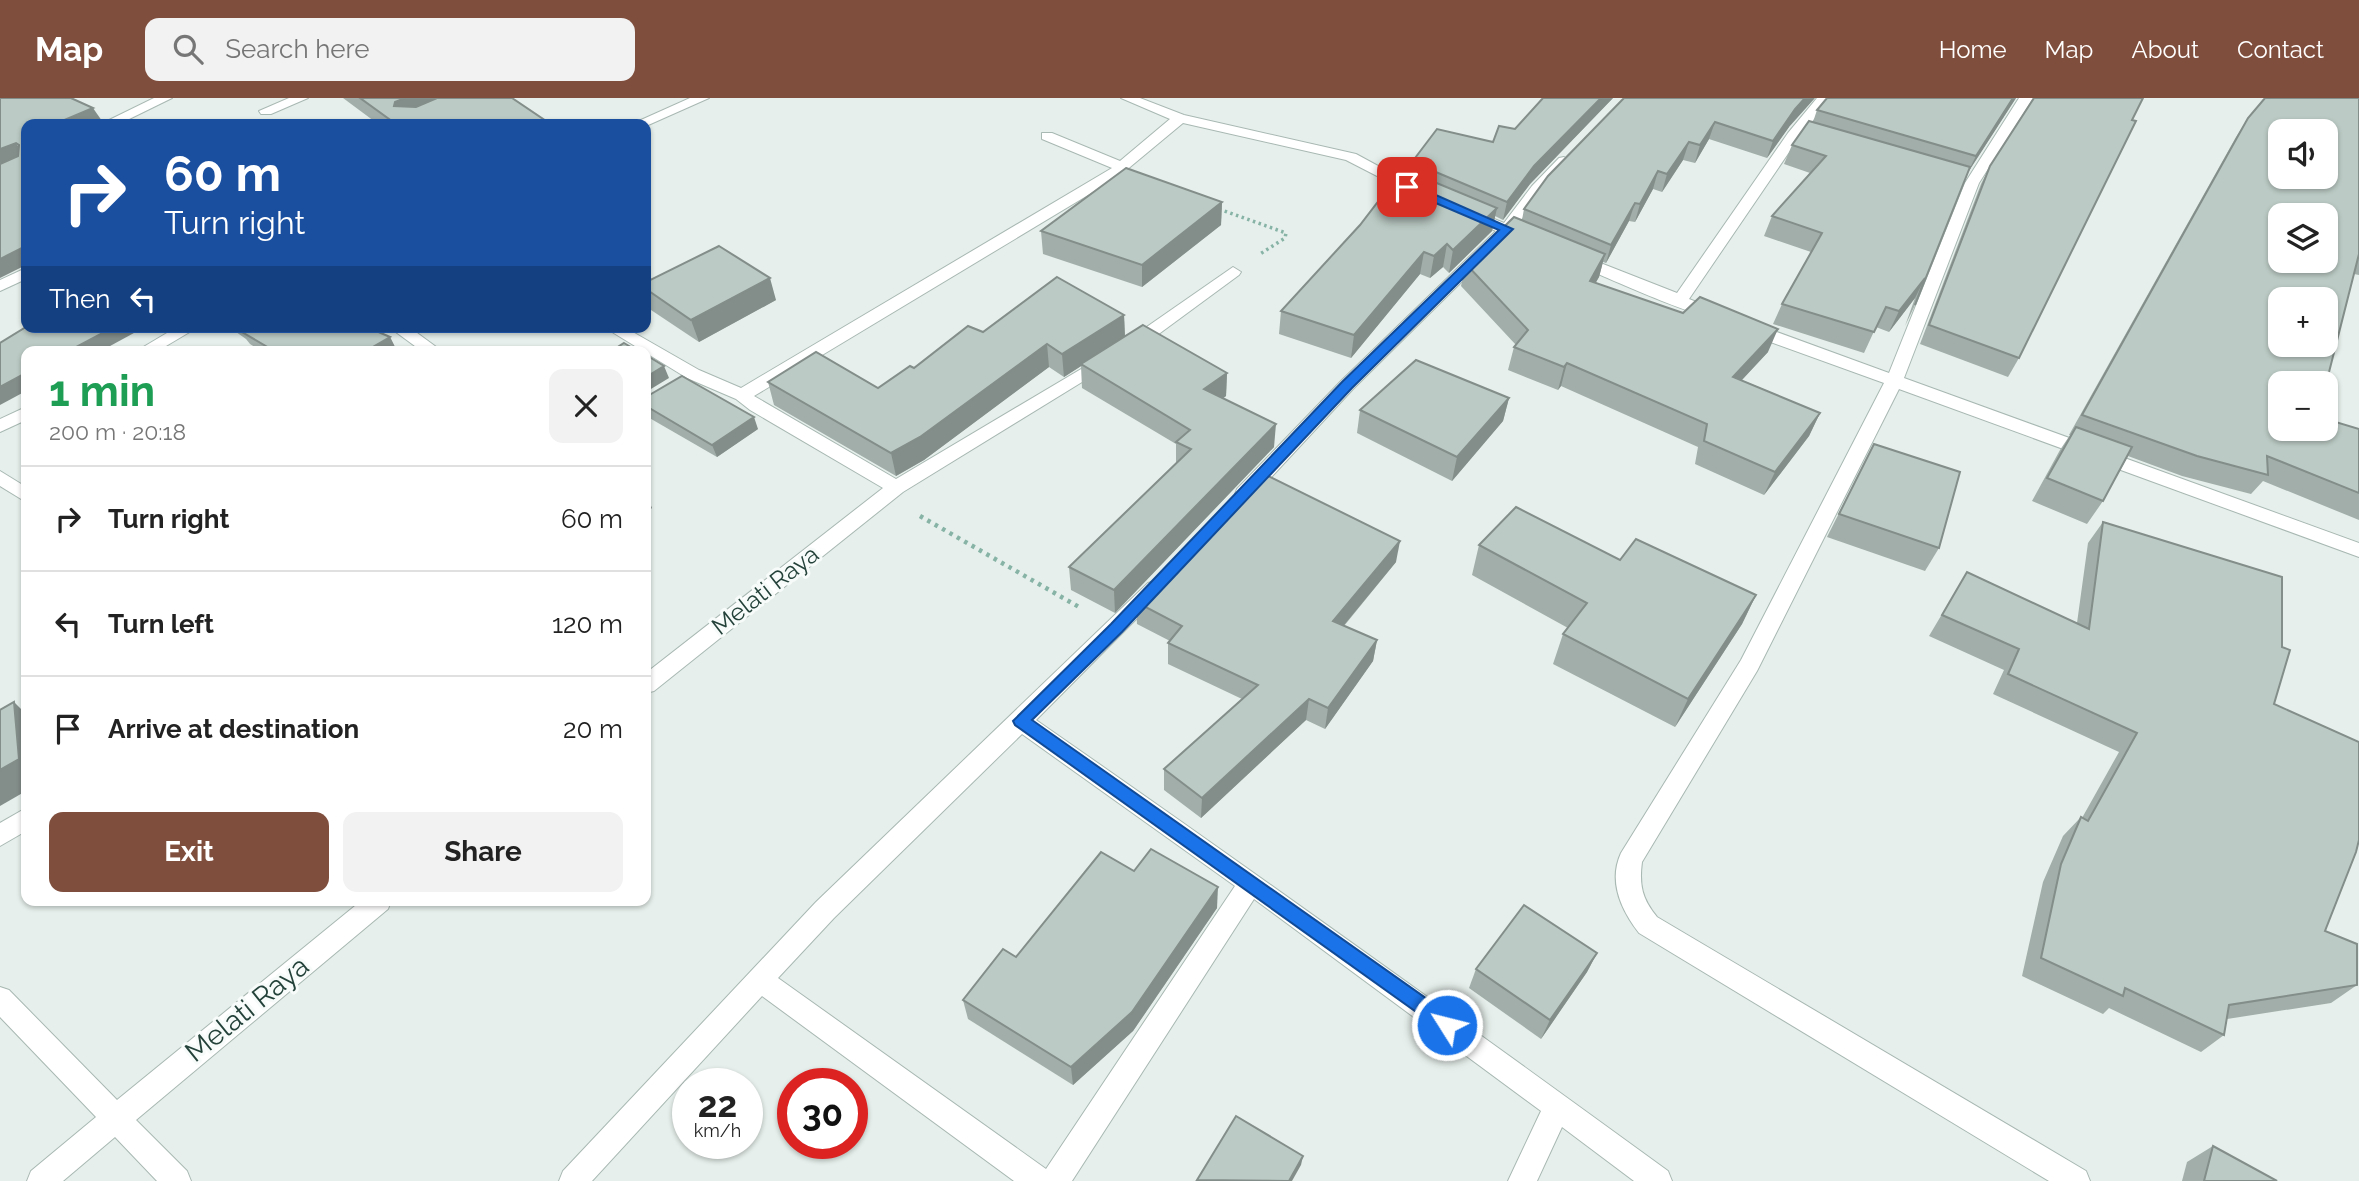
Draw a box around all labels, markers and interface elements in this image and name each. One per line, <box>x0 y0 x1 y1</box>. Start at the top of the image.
search box <box>145 18 635 81</box>
text: Map <box>35 30 103 69</box>
icon: search <box>169 30 207 68</box>
text: Search here <box>225 34 370 64</box>
text: Home <box>1939 35 2007 64</box>
text: Map <box>2045 35 2093 64</box>
text: About <box>2131 35 2199 64</box>
text: Contact <box>2237 35 2324 64</box>
map controls <box>2268 119 2338 441</box>
button: sound <box>2268 119 2338 189</box>
text: 60 m <box>164 145 281 202</box>
icon: right <box>49 147 140 238</box>
pin <box>1377 157 1437 217</box>
icon: arrive <box>1388 168 1426 206</box>
button: layers <box>2268 203 2338 273</box>
text: Turn right <box>164 204 305 241</box>
icon: left <box>124 280 162 318</box>
text: Then <box>49 284 110 314</box>
button: + <box>2268 287 2338 357</box>
text: 1 min <box>49 367 155 416</box>
button: close <box>549 369 623 443</box>
button: − <box>2268 371 2338 441</box>
text: 200 m · 20:18 <box>49 418 186 445</box>
icon: right <box>49 500 87 538</box>
text: Turn right <box>108 504 229 534</box>
text: 60 m <box>561 504 623 534</box>
street label: Melati Raya <box>706 539 824 641</box>
icon: left <box>49 605 87 643</box>
text: Turn left <box>108 609 214 639</box>
text: 120 m <box>552 609 623 639</box>
icon: arrive <box>49 710 87 748</box>
text: Arrive at destination <box>108 714 359 744</box>
text: 20 m <box>563 714 623 744</box>
button: Exit <box>49 812 329 892</box>
button: Share <box>343 812 623 892</box>
street label: Melati Raya <box>179 949 315 1069</box>
position arrow <box>1410 988 1484 1062</box>
speed limit sign: 30 <box>777 1068 868 1159</box>
text: 22 <box>698 1084 737 1125</box>
text: km/h <box>694 1120 741 1141</box>

